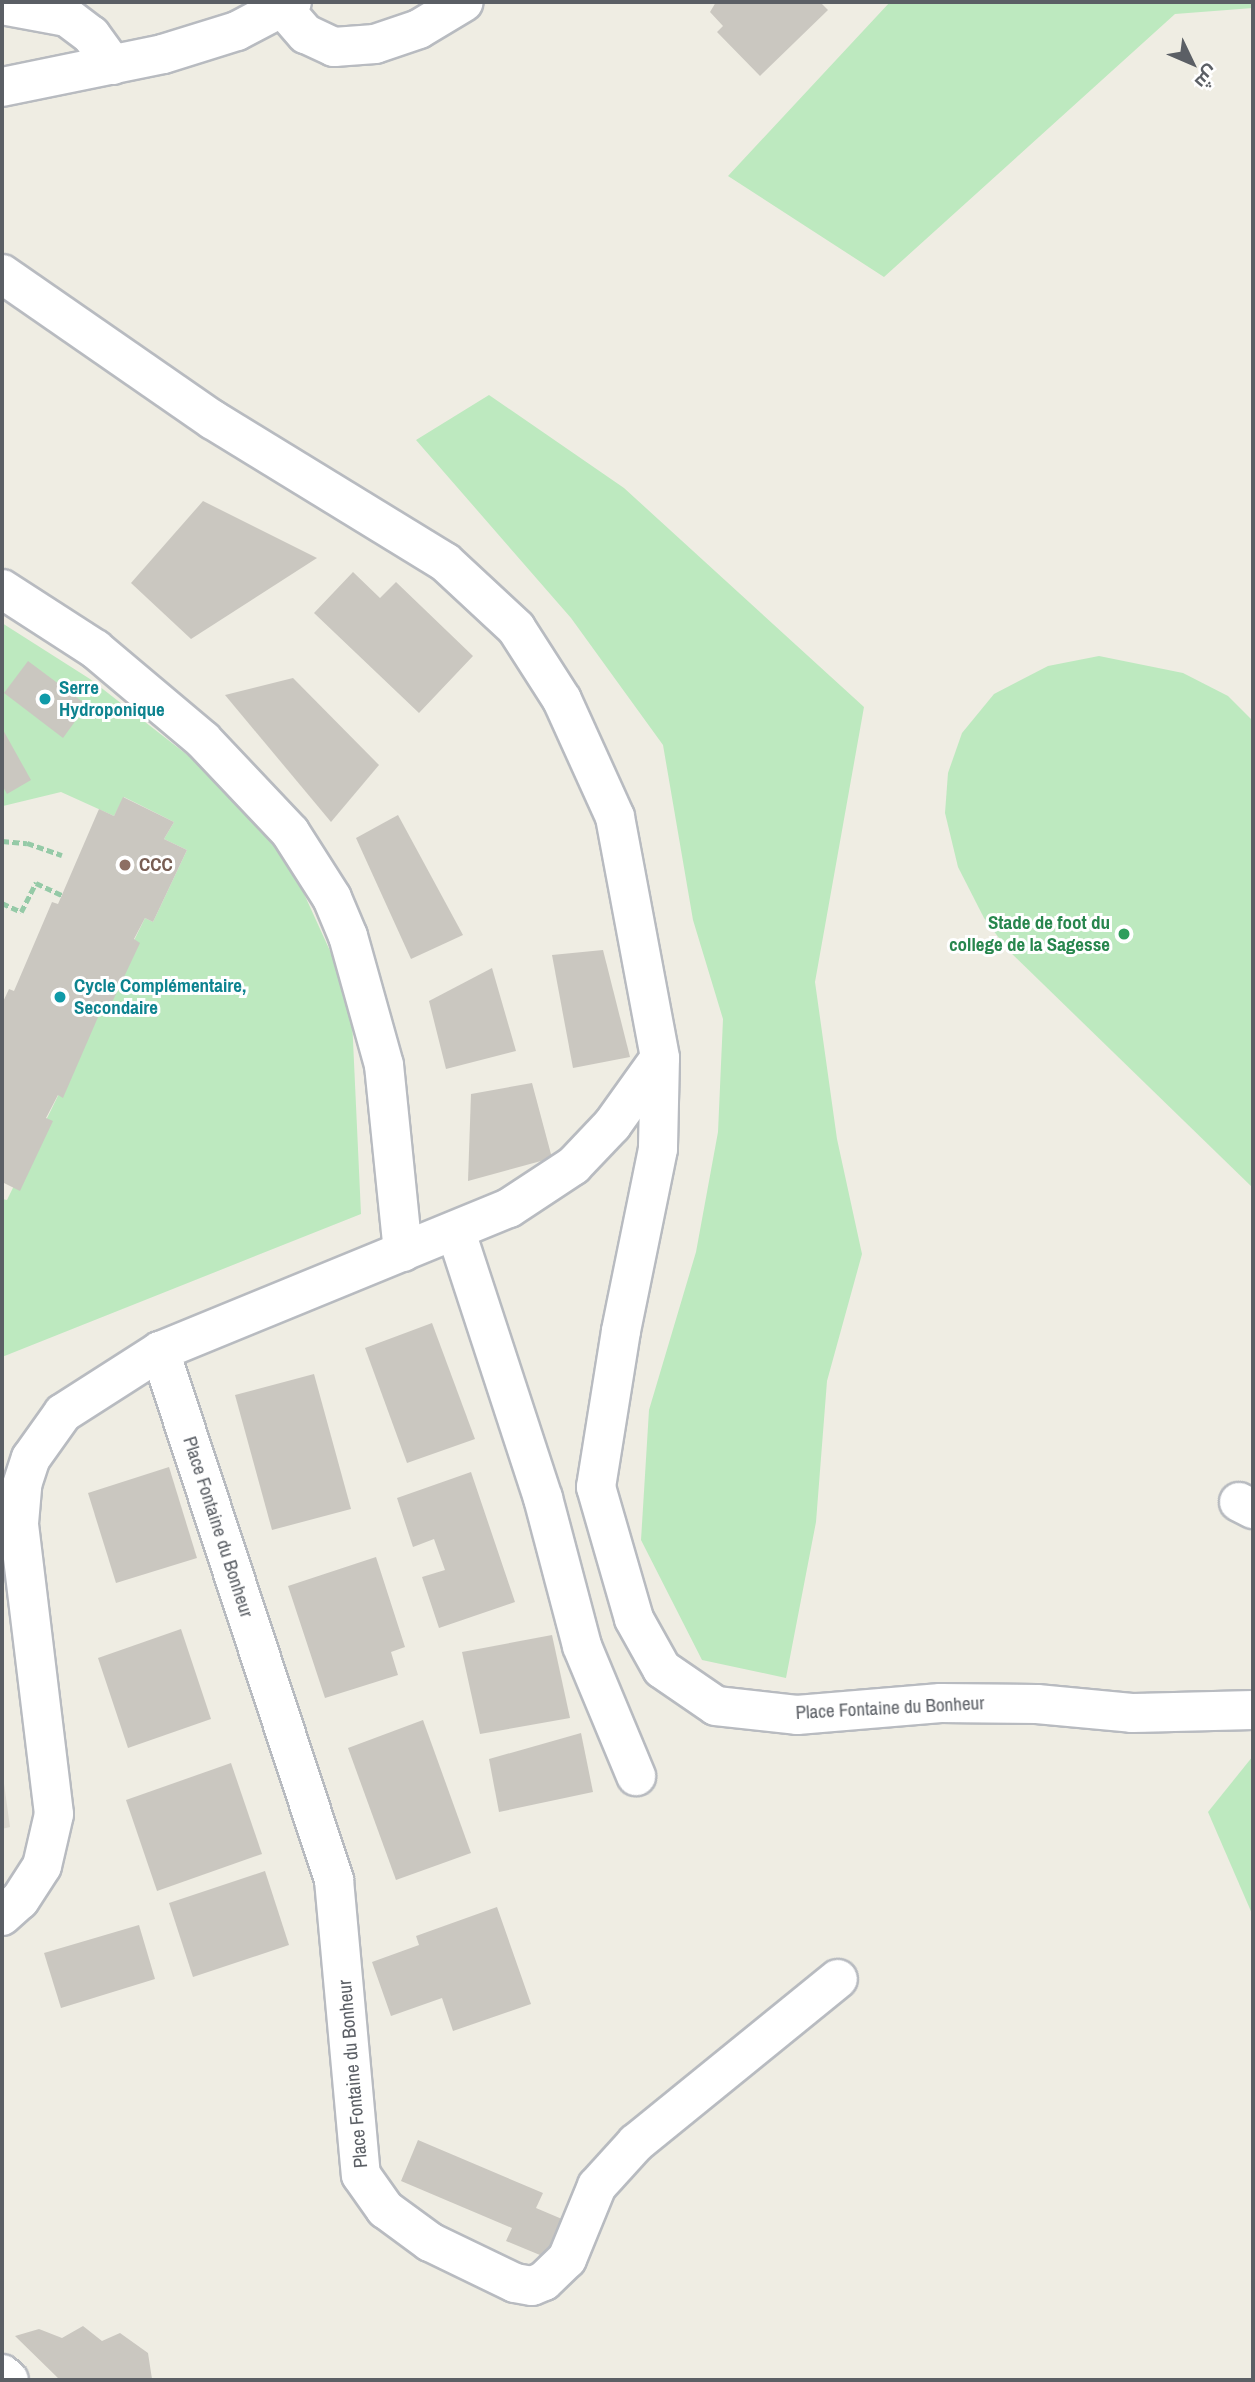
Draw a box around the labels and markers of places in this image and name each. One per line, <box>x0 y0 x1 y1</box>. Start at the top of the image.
place label: Serre Hydroponique <box>59 677 165 721</box>
marker: Serre Hydroponique <box>37 691 53 707</box>
place label: CCC <box>139 854 173 876</box>
marker: CCC <box>117 857 133 873</box>
place label: Stade de foot du college de la Sagesse <box>949 912 1110 956</box>
marker: Stade de foot du college de la Sagesse <box>1116 926 1132 942</box>
place label: Cycle Complémentaire, Secondaire <box>74 975 246 1019</box>
marker: Cycle Complémentaire, Secondaire <box>52 989 68 1005</box>

